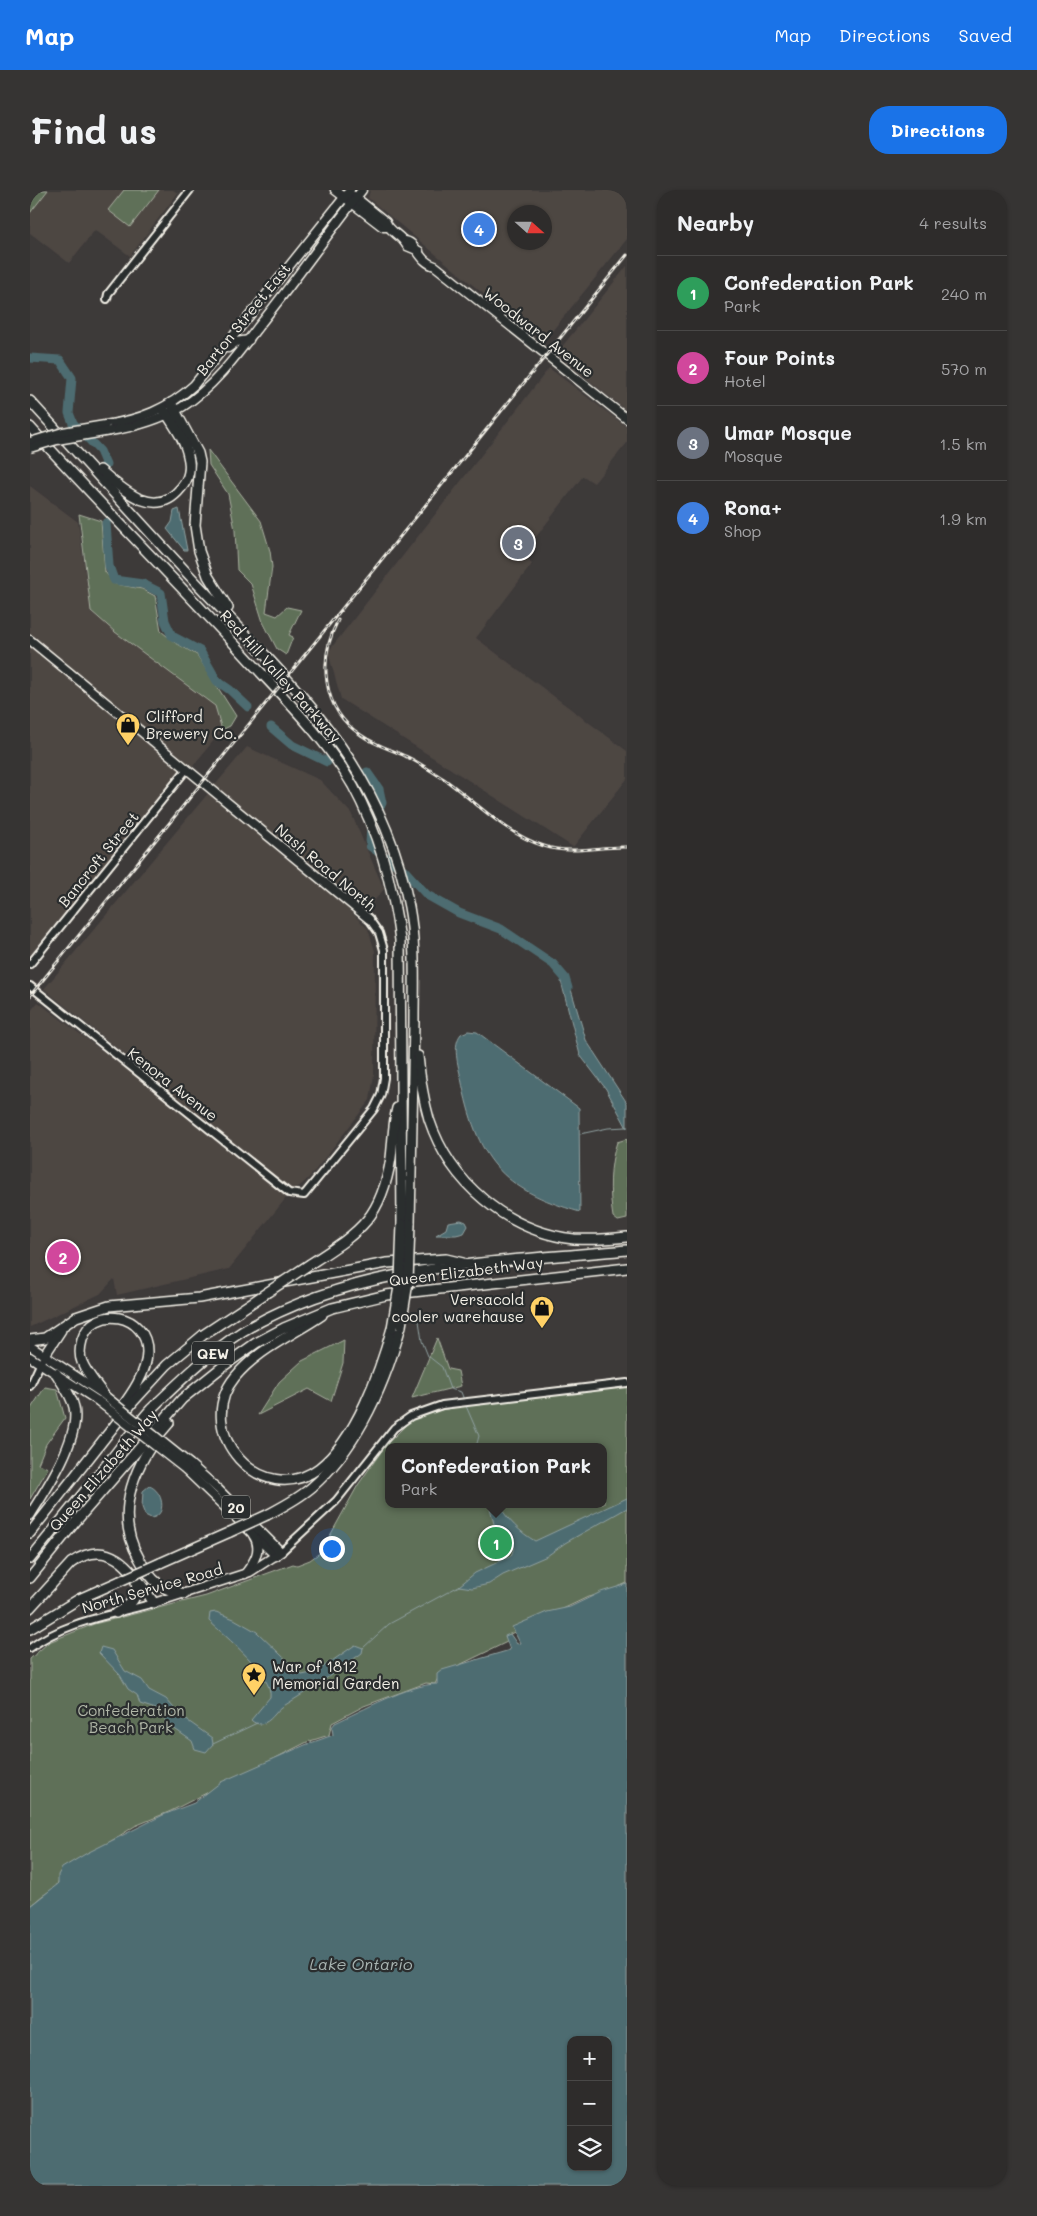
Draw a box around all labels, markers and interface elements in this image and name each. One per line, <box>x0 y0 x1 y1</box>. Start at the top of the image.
text: Map <box>25 20 74 51</box>
text: Map <box>774 23 811 47</box>
text: Directions <box>839 23 931 47</box>
text: Saved <box>959 23 1012 47</box>
button: Directions <box>869 106 1007 154</box>
text: Find us <box>30 107 157 153</box>
north arrow <box>507 205 552 250</box>
text: Nearby <box>677 209 754 236</box>
pin: 4 <box>463 210 495 248</box>
text: 4 results <box>919 212 987 233</box>
street label: Barton Street East <box>191 259 295 379</box>
text: Confederation Park <box>724 270 914 295</box>
street label: Woodward Avenue <box>480 283 598 381</box>
text: 1 <box>689 283 697 304</box>
text: 240 m <box>941 283 987 304</box>
text: Park <box>724 295 760 316</box>
text: Four Points <box>724 345 835 370</box>
text: 2 <box>689 358 697 379</box>
text: 570 m <box>941 358 987 379</box>
text: Hotel <box>724 370 766 391</box>
text: Umar Mosque <box>724 420 852 445</box>
text: 3 <box>688 433 698 454</box>
text: 1.5 km <box>939 433 987 454</box>
text: Mosque <box>724 445 783 466</box>
text: Rona+ <box>724 495 782 520</box>
text: 4 <box>688 508 698 529</box>
text: 1.9 km <box>939 508 987 529</box>
text: Shop <box>724 520 761 541</box>
pin: 3 <box>502 524 534 562</box>
street label: Red Hill Valley Parkway <box>216 605 346 747</box>
place label: Clifford Brewery Co. <box>146 706 237 743</box>
shop icon: Clifford Brewery Co. <box>115 712 141 746</box>
street label: Bancroft Street <box>53 807 143 911</box>
street label: Nash Road North <box>271 819 381 915</box>
street label: Kenora Avenue <box>124 1043 222 1125</box>
pin: 2 <box>47 1238 79 1276</box>
street label: Queen Elizabeth Way <box>388 1252 544 1290</box>
place label: Versacold cooler warehause <box>392 1289 524 1326</box>
shop icon: Versacold cooler warehause <box>529 1295 555 1329</box>
road number: QEW <box>192 1342 234 1364</box>
street label: Queen Elizabeth Way <box>45 1405 162 1535</box>
popup <box>385 1443 607 1508</box>
text: Confederation Park <box>401 1453 591 1478</box>
text: Park <box>401 1478 437 1499</box>
road number: 20 <box>222 1495 250 1518</box>
pin: 1 <box>480 1524 512 1562</box>
your location <box>319 1536 345 1562</box>
street label: North Service Road <box>79 1558 225 1618</box>
place label: War of 1812 Memorial Garden <box>272 1656 399 1693</box>
place icon: War of 1812 Memorial Garden <box>241 1662 267 1696</box>
park label: Confederation Beach Park <box>77 1700 185 1737</box>
water label: Lake Ontario <box>310 1953 413 1974</box>
map controls <box>567 2036 612 2171</box>
button: + <box>567 2036 612 2081</box>
button: − <box>567 2081 612 2126</box>
button: layers <box>567 2126 612 2171</box>

